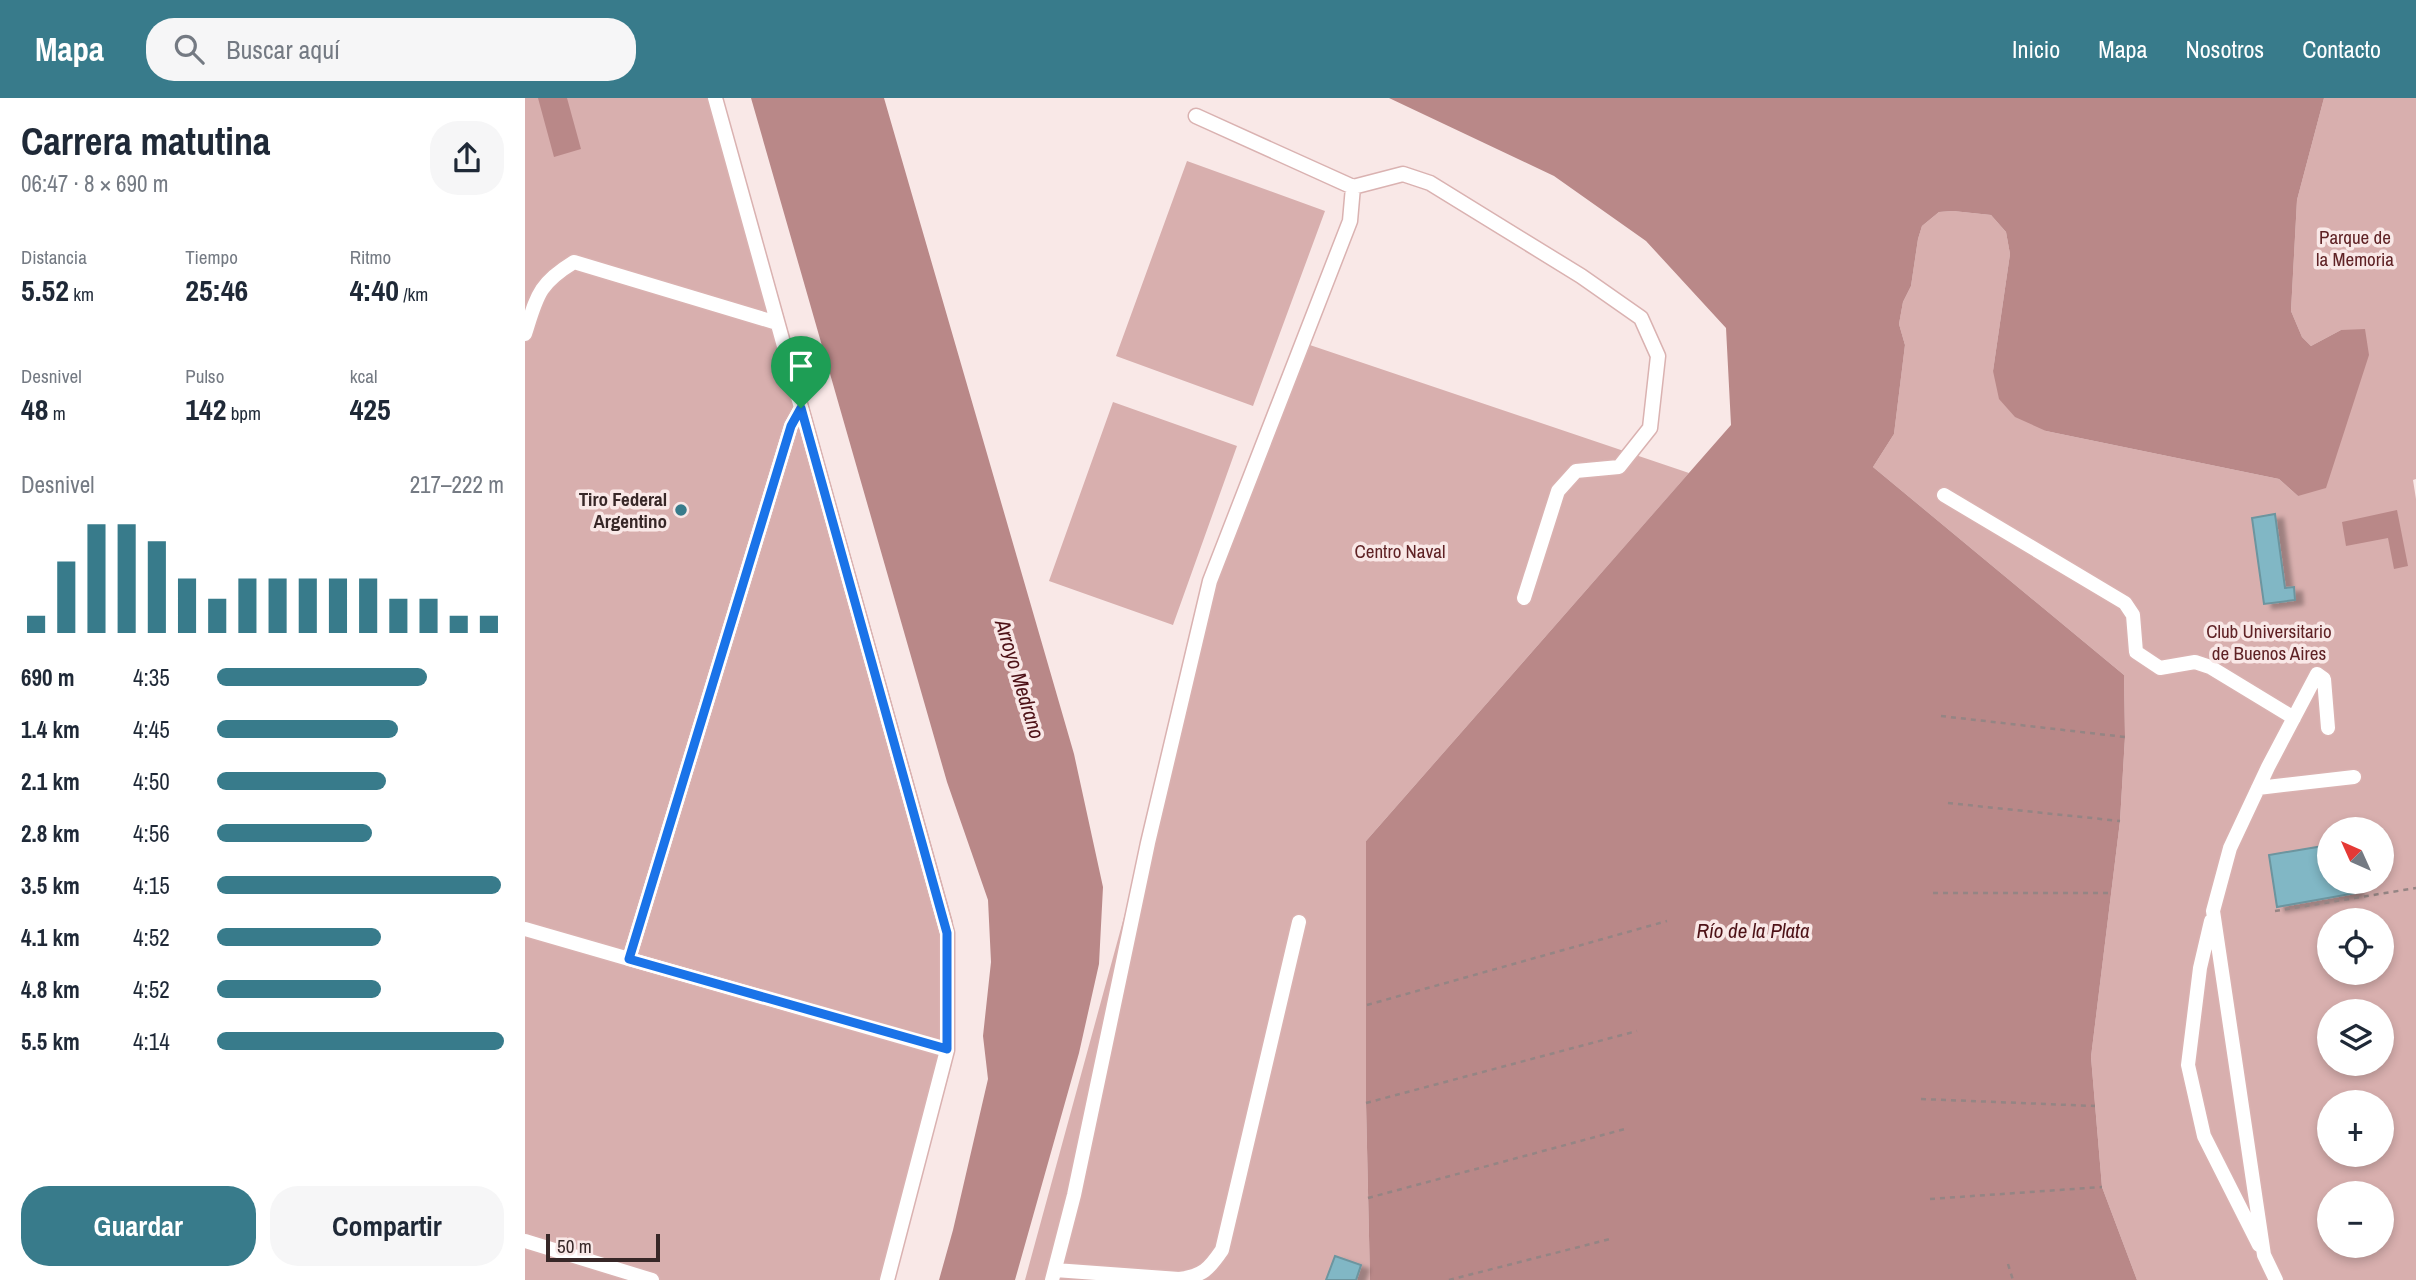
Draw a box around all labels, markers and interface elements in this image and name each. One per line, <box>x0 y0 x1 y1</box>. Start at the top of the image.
search box <box>146 18 636 81</box>
text: Mapa <box>35 27 104 71</box>
icon: search <box>170 30 208 68</box>
text: Buscar aquí <box>226 32 340 67</box>
text: Inicio <box>2012 33 2060 65</box>
text: Mapa <box>2098 33 2147 65</box>
text: Nosotros <box>2185 33 2264 65</box>
text: Contacto <box>2302 33 2381 65</box>
text: Carrera matutina <box>21 116 270 167</box>
button: share <box>430 121 504 195</box>
text: 06:47 · 8 × 690 m <box>21 168 168 199</box>
park label: Parque de la Memoria <box>2316 224 2394 272</box>
text: Distancia <box>21 244 87 270</box>
text: Tiempo <box>185 244 238 270</box>
text: Ritmo <box>350 244 391 270</box>
text: 5.52 <box>21 270 69 310</box>
text: 25:46 <box>185 270 248 310</box>
text: 4:40 <box>350 270 399 310</box>
text: km <box>69 281 94 307</box>
text: /km <box>399 281 428 307</box>
pin <box>771 336 831 408</box>
icon: arrive <box>782 347 820 385</box>
text: Desnivel <box>21 363 82 389</box>
text: Pulso <box>185 363 224 389</box>
text: kcal <box>350 363 377 389</box>
text: 48 <box>21 389 48 429</box>
text: 142 <box>185 389 226 429</box>
text: 425 <box>350 389 391 429</box>
text: m <box>48 400 66 426</box>
text: bpm <box>226 400 261 426</box>
text: Desnivel <box>21 469 94 500</box>
text: 217–222 m <box>410 469 504 500</box>
place label: Tiro Federal Argentino <box>579 486 667 534</box>
marker: Tiro Federal Argentino <box>673 502 689 518</box>
park label: Centro Naval <box>1355 538 1445 564</box>
water label: Arroyo Medrano <box>988 615 1052 742</box>
park label: Club Universitario de Buenos Aires <box>2206 618 2332 666</box>
text: 690 m <box>21 662 74 693</box>
text: 4:35 <box>133 662 170 693</box>
text: 1.4 km <box>21 714 80 745</box>
text: 4:45 <box>133 714 170 745</box>
text: 2.1 km <box>21 766 80 797</box>
text: 4:50 <box>133 766 170 797</box>
north arrow <box>2317 817 2394 894</box>
map controls <box>2317 817 2394 1258</box>
text: 2.8 km <box>21 818 80 849</box>
text: 4:56 <box>133 818 170 849</box>
text: 3.5 km <box>21 870 80 901</box>
text: 4:15 <box>133 870 170 901</box>
button: locate <box>2317 908 2394 985</box>
water label: Río de la Plata <box>1697 916 1809 945</box>
text: 4.1 km <box>21 922 80 953</box>
text: 4:52 <box>133 922 170 953</box>
text: 4.8 km <box>21 974 80 1005</box>
text: 4:52 <box>133 974 170 1005</box>
button: layers <box>2317 999 2394 1076</box>
text: 5.5 km <box>21 1026 80 1057</box>
text: 4:14 <box>133 1026 170 1057</box>
button: + <box>2317 1090 2394 1167</box>
button: − <box>2317 1181 2394 1258</box>
button: Guardar <box>21 1186 256 1266</box>
button: Compartir <box>270 1186 504 1266</box>
scale bar <box>546 1231 660 1263</box>
text: 50 m <box>557 1233 592 1259</box>

